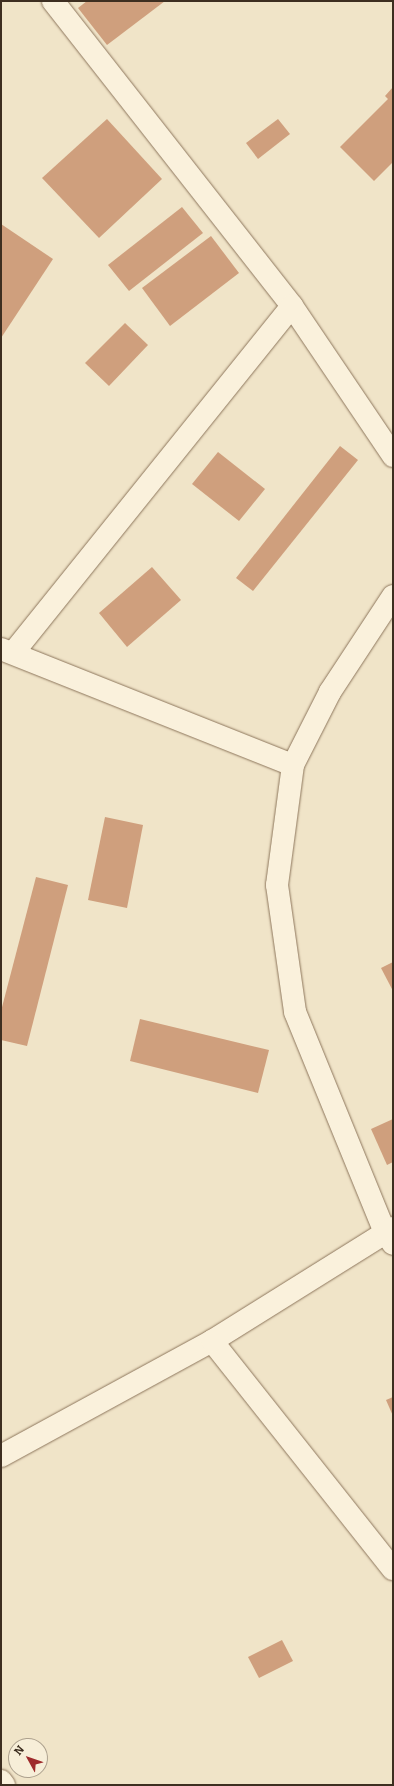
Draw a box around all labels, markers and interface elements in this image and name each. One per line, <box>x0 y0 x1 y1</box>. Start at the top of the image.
north arrow <box>8 1738 48 1778</box>
text: N <box>11 1743 27 1758</box>

